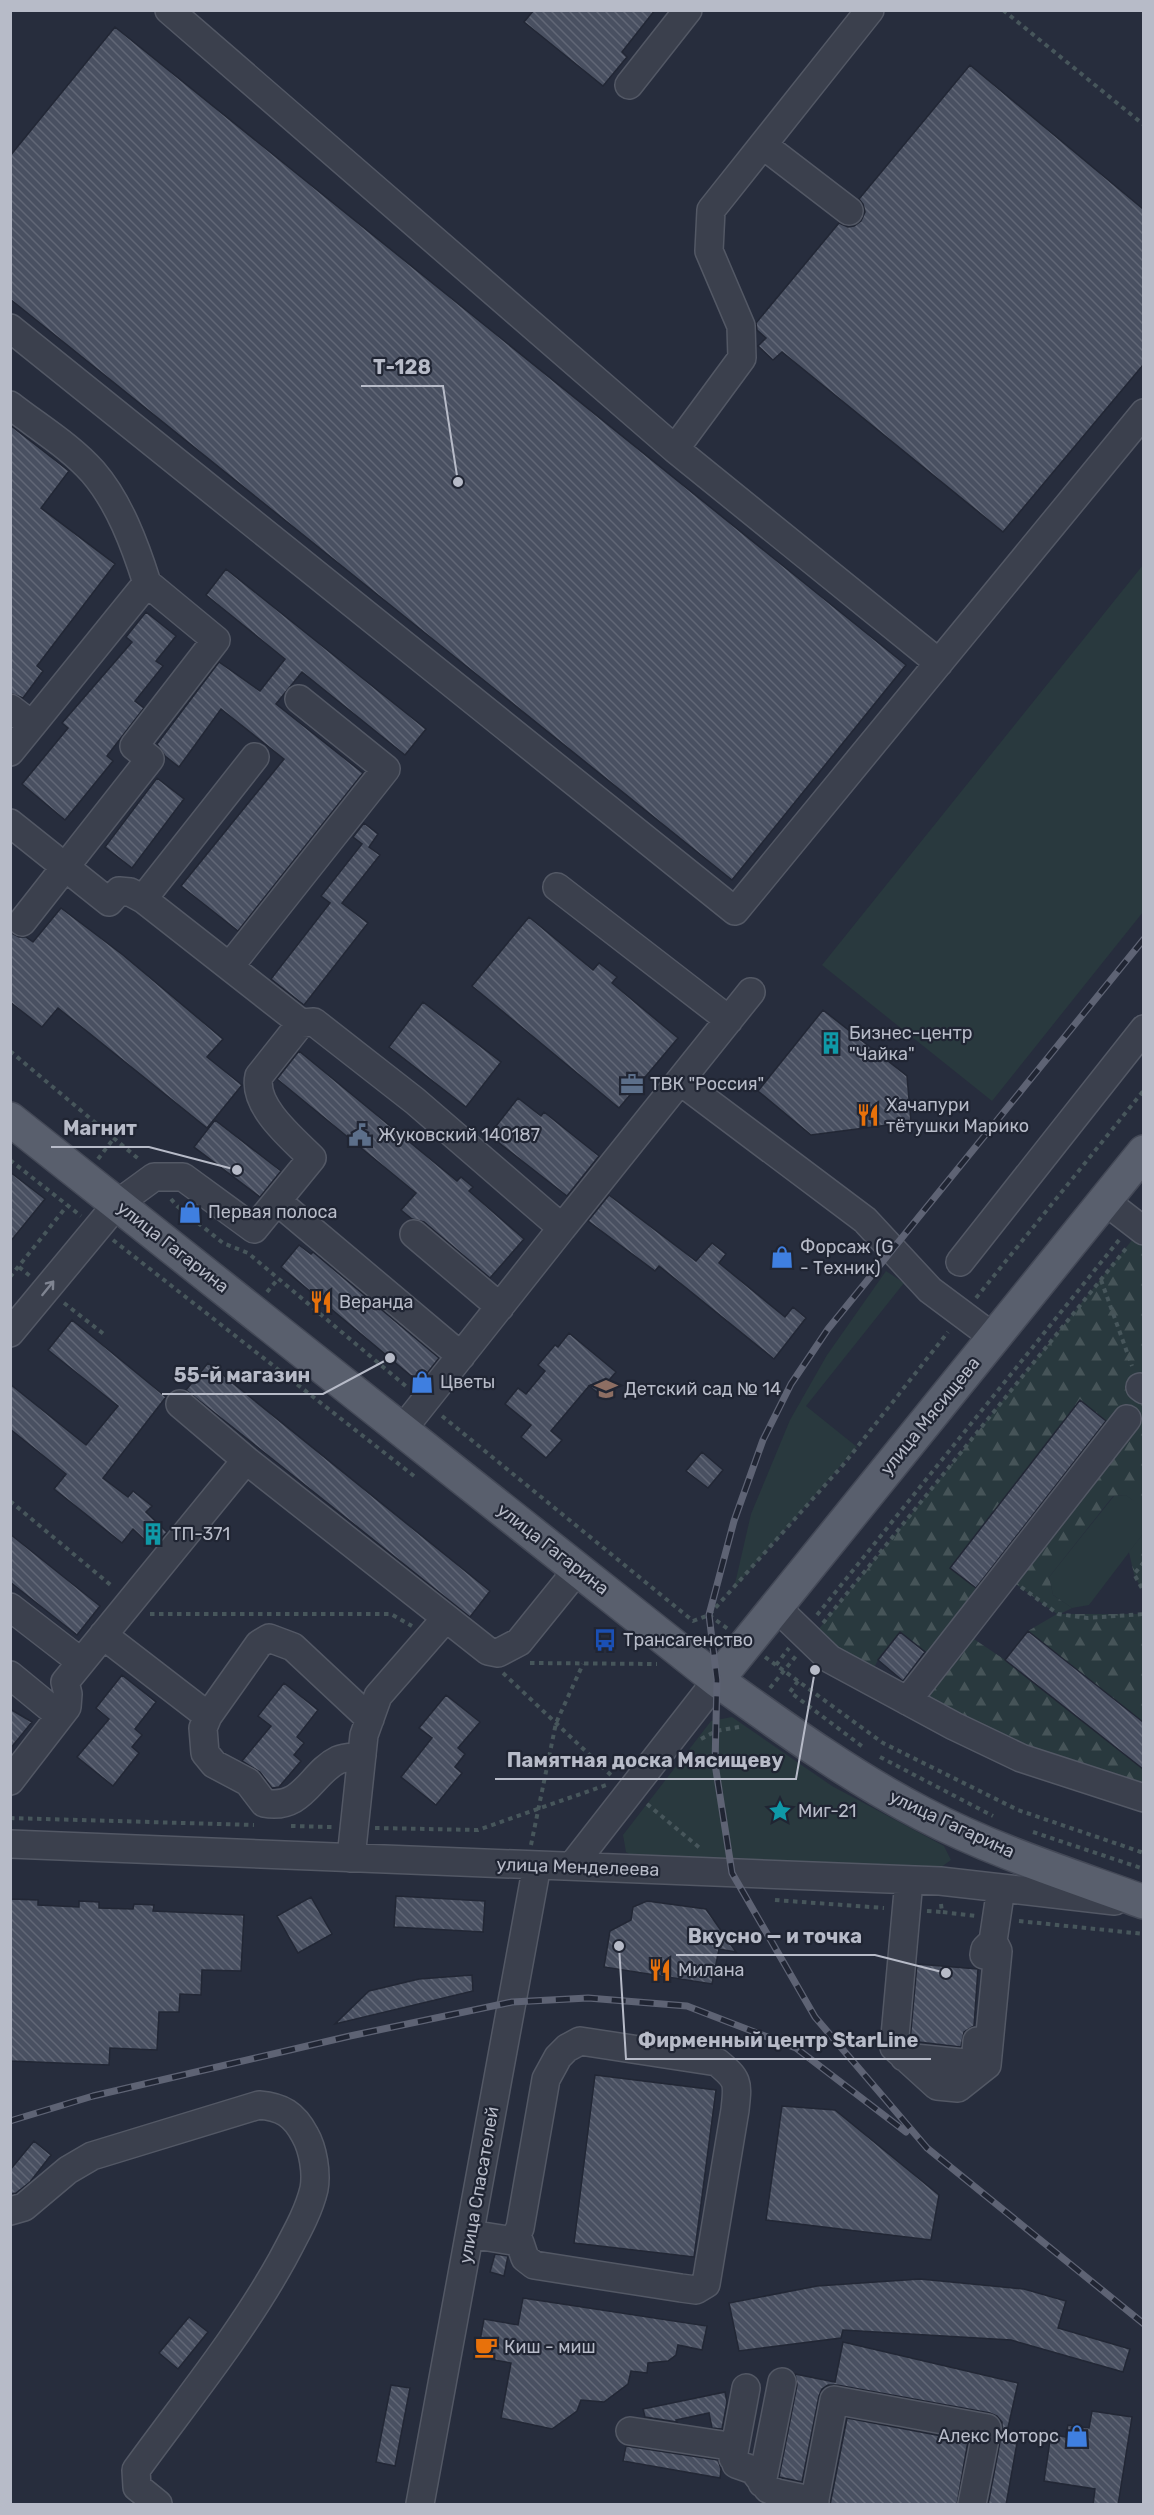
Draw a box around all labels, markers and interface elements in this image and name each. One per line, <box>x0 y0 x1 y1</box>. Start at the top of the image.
callout: Т-128 <box>361 348 443 386</box>
text: Т-128 <box>373 355 431 379</box>
place label: Бизнес-центр "Чайка" <box>849 1022 972 1065</box>
building icon: Бизнес-центр "Чайка" <box>818 1030 844 1056</box>
office icon: ТВК "Россия" <box>619 1071 645 1097</box>
place label: ТВК "Россия" <box>650 1073 764 1095</box>
place label: Хачапури тётушки Марико <box>886 1094 1029 1137</box>
restaurant icon: Хачапури тётушки Марико <box>855 1102 881 1128</box>
callout: Магнит <box>51 1109 149 1147</box>
text: Магнит <box>63 1116 137 1140</box>
public building icon: Жуковский 140187 <box>347 1122 373 1148</box>
place label: Жуковский 140187 <box>378 1124 540 1146</box>
street label: улица Гагарина <box>113 1197 233 1297</box>
shop icon: Первая полоса <box>177 1199 203 1225</box>
place label: Первая полоса <box>208 1201 337 1223</box>
place label: Форсаж (G - Техник) <box>800 1236 894 1279</box>
shop icon: Форсаж (G - Техник) <box>769 1244 795 1270</box>
one-way arrow <box>41 1280 54 1296</box>
restaurant icon: Веранда <box>308 1289 334 1315</box>
place label: Веранда <box>339 1291 413 1313</box>
street label: улица Мясищева <box>876 1352 984 1480</box>
callout: 55-й магазин <box>162 1356 323 1394</box>
text: 55-й магазин <box>174 1363 310 1387</box>
shop icon: Цветы <box>409 1369 435 1395</box>
place label: Цветы <box>440 1371 495 1393</box>
school or university icon: Детский сад № 14 <box>593 1376 619 1402</box>
place label: Детский сад № 14 <box>624 1378 781 1400</box>
street label: улица Гагарина <box>493 1499 613 1599</box>
building icon: ТП-371 <box>140 1521 166 1547</box>
place label: ТП-371 <box>171 1523 230 1545</box>
bus stop icon: Трансагенство <box>592 1627 618 1653</box>
place label: Трансагенство <box>623 1629 753 1651</box>
callout: Памятная доска Мясищеву <box>495 1741 796 1779</box>
text: Памятная доска Мясищеву <box>507 1748 783 1772</box>
street label: улица Гагарина <box>886 1785 1018 1863</box>
place icon: Миг-21 <box>767 1798 793 1824</box>
place label: Миг-21 <box>798 1800 856 1822</box>
street label: улица Менделеева <box>496 1853 660 1881</box>
callout: Вкусно — и точка <box>676 1917 875 1955</box>
text: Вкусно — и точка <box>688 1924 862 1948</box>
restaurant icon: Милана <box>647 1957 673 1983</box>
place label: Милана <box>678 1959 745 1981</box>
callout: Фирменный центр StarLine <box>626 2021 931 2059</box>
text: Фирменный центр StarLine <box>638 2028 918 2052</box>
street label: улица Спасателей <box>454 2105 504 2265</box>
cafe icon: Киш - миш <box>473 2334 499 2360</box>
place label: Киш - миш <box>504 2336 596 2358</box>
shop icon: Алекс Моторс <box>1064 2423 1090 2449</box>
place label: Алекс Моторс <box>938 2425 1059 2447</box>

